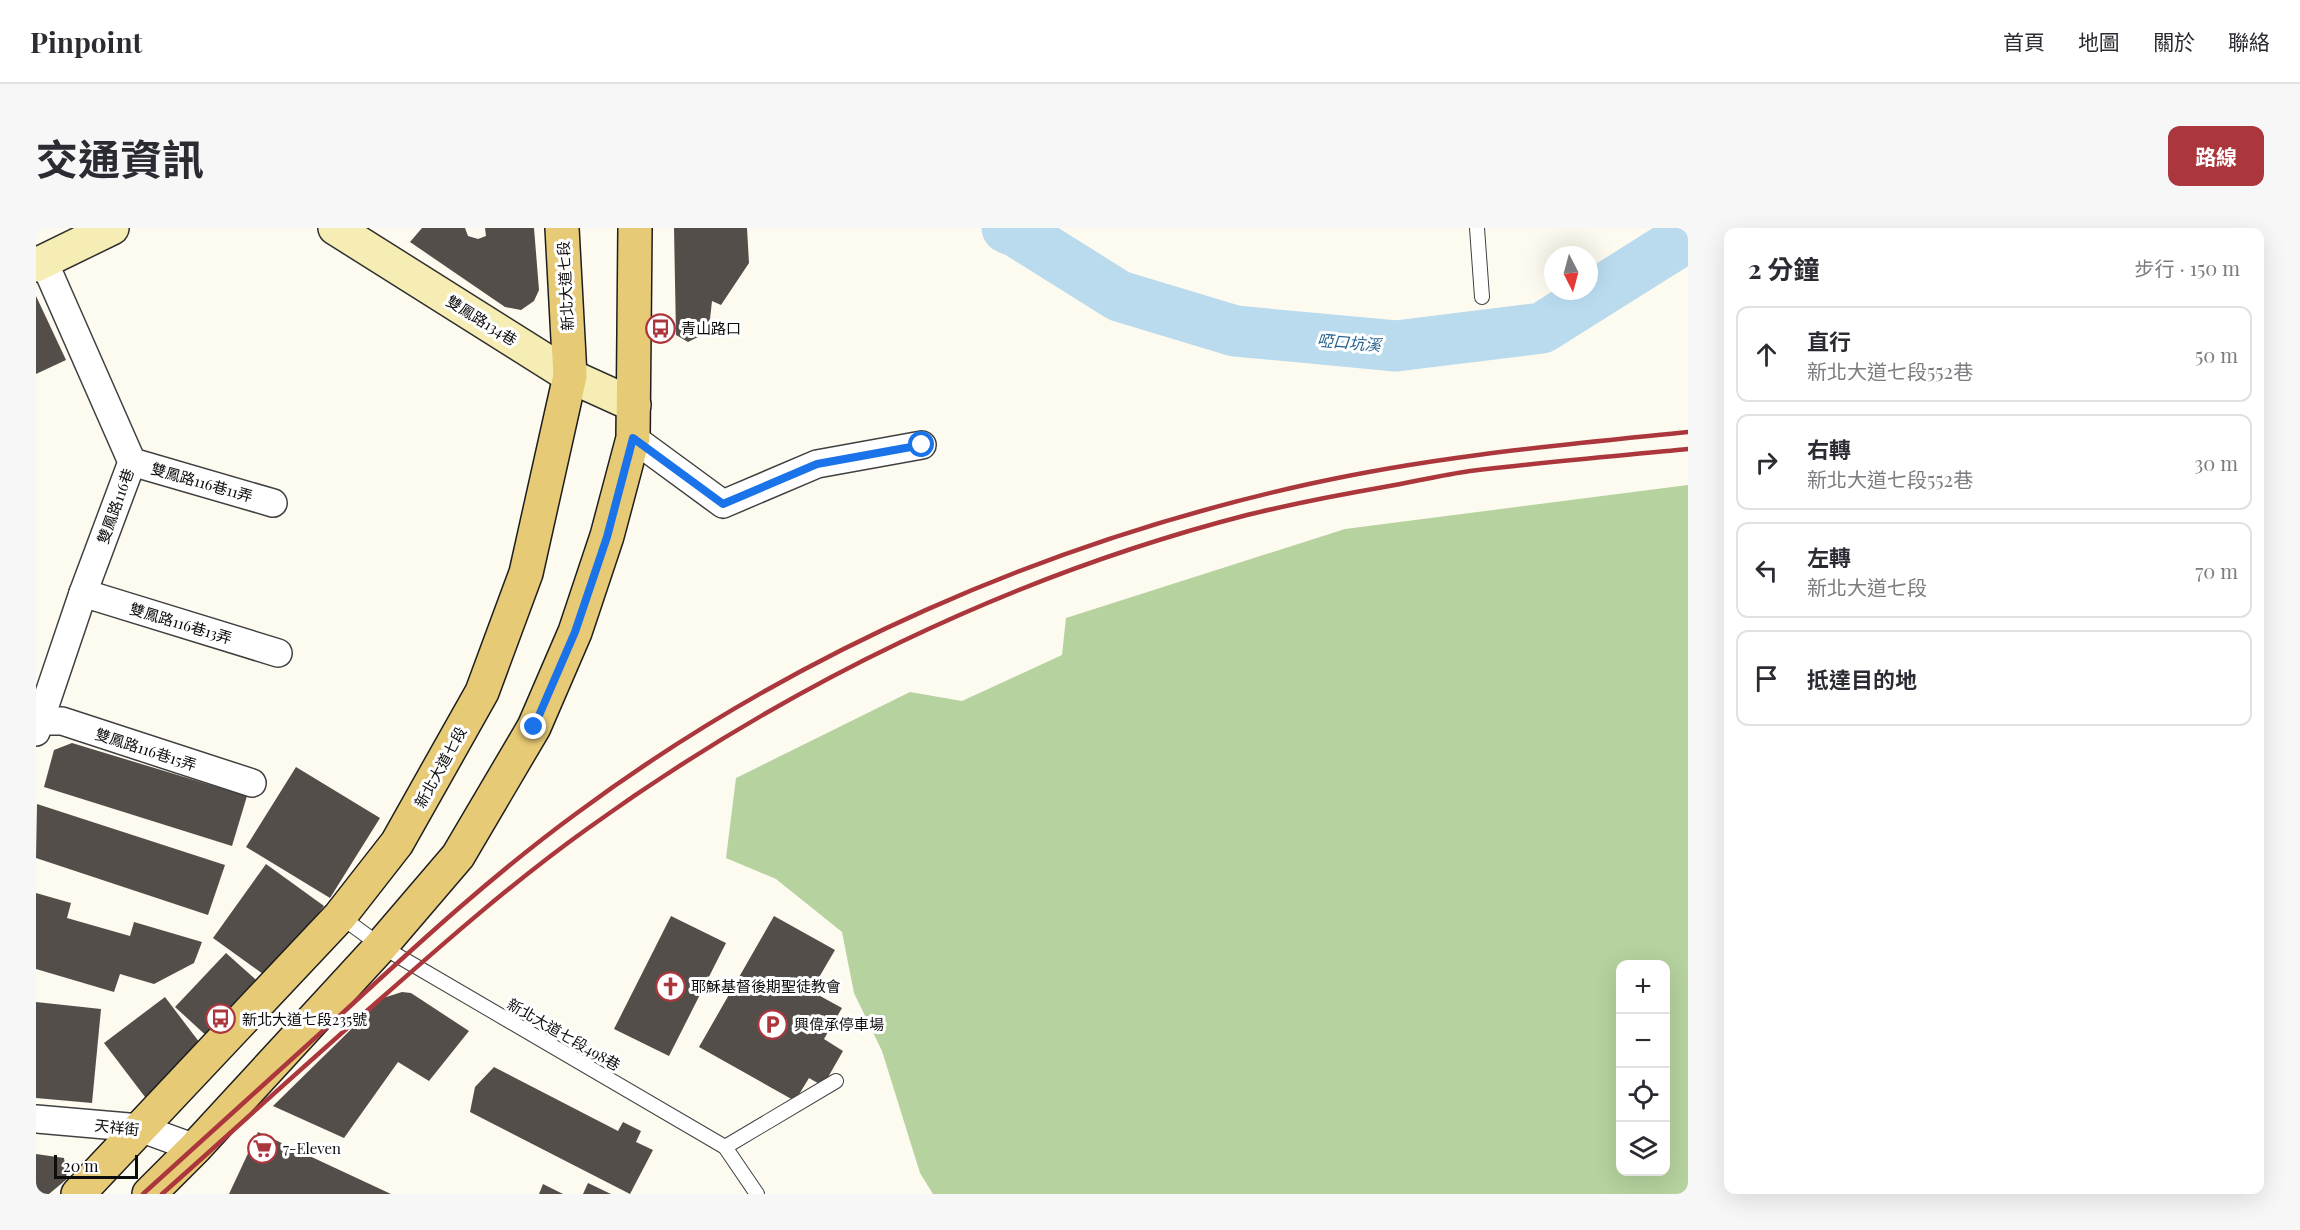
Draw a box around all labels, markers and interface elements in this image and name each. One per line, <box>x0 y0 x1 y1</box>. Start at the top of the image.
text: Pinpoint <box>30 23 142 60</box>
text: 首頁 <box>2003 27 2045 55</box>
text: 地圖 <box>2078 27 2120 55</box>
text: 關於 <box>2153 27 2195 55</box>
text: 聯絡 <box>2228 27 2270 55</box>
button: 路線 <box>2168 126 2264 186</box>
text: 交通資訊 <box>36 130 204 186</box>
street label: 新北大道七段 <box>553 241 577 331</box>
north arrow <box>1544 246 1598 300</box>
text: 2 分鐘 <box>1748 251 1819 286</box>
text: 步行 · 150 m <box>2135 254 2240 281</box>
street label: 雙鳳路134巷 <box>443 290 521 350</box>
bus stop icon: 青山路口 <box>644 312 676 344</box>
place label: 青山路口 <box>681 318 741 338</box>
text: 直行 <box>1807 326 1851 356</box>
water label: 啞口坑溪 <box>1316 329 1384 355</box>
icon: ahead <box>1750 338 1783 371</box>
text: 50 m <box>2195 341 2238 368</box>
text: 新北大道七段552巷 <box>1807 357 1973 384</box>
route start <box>908 431 934 457</box>
text: 右轉 <box>1807 434 1851 464</box>
icon: right <box>1750 446 1783 479</box>
text: 30 m <box>2194 449 2238 476</box>
street label: 雙鳳路116巷11弄 <box>149 458 255 506</box>
text: 新北大道七段552巷 <box>1807 465 1973 492</box>
street label: 雙鳳路116巷 <box>92 466 138 546</box>
text: 左轉 <box>1807 542 1851 572</box>
icon: left <box>1750 554 1783 587</box>
text: 70 m <box>2195 557 2238 584</box>
text: 新北大道七段 <box>1807 573 1927 600</box>
street label: 雙鳳路116巷13弄 <box>127 598 235 648</box>
icon: arrive <box>1750 662 1783 695</box>
text: 抵達目的地 <box>1807 664 1917 694</box>
route end <box>520 713 546 739</box>
street label: 雙鳳路116巷15弄 <box>93 723 199 775</box>
street label: 新北大道七段 <box>409 723 471 811</box>
map controls <box>1616 960 1670 1176</box>
button: + <box>1616 960 1670 1014</box>
church icon: 耶穌基督後期聖徒教會 <box>654 970 686 1002</box>
place label: 耶穌基督後期聖徒教會 <box>691 976 841 996</box>
street label: 新北大道七段498巷 <box>504 993 624 1075</box>
bus stop icon: 新北大道七段235號 <box>205 1003 237 1035</box>
parking icon: 興偉承停車場 <box>757 1008 789 1040</box>
place label: 新北大道七段235號 <box>242 1009 367 1029</box>
place label: 興偉承停車場 <box>794 1014 884 1034</box>
button: − <box>1616 1014 1670 1068</box>
button: locate <box>1616 1068 1670 1122</box>
street label: 天祥街 <box>94 1115 140 1139</box>
button: layers <box>1616 1122 1670 1176</box>
supermarket icon: 7-Eleven <box>246 1132 278 1164</box>
place label: 7-Eleven <box>283 1138 341 1158</box>
scale bar <box>54 1152 138 1180</box>
text: 20 m <box>63 1155 98 1176</box>

